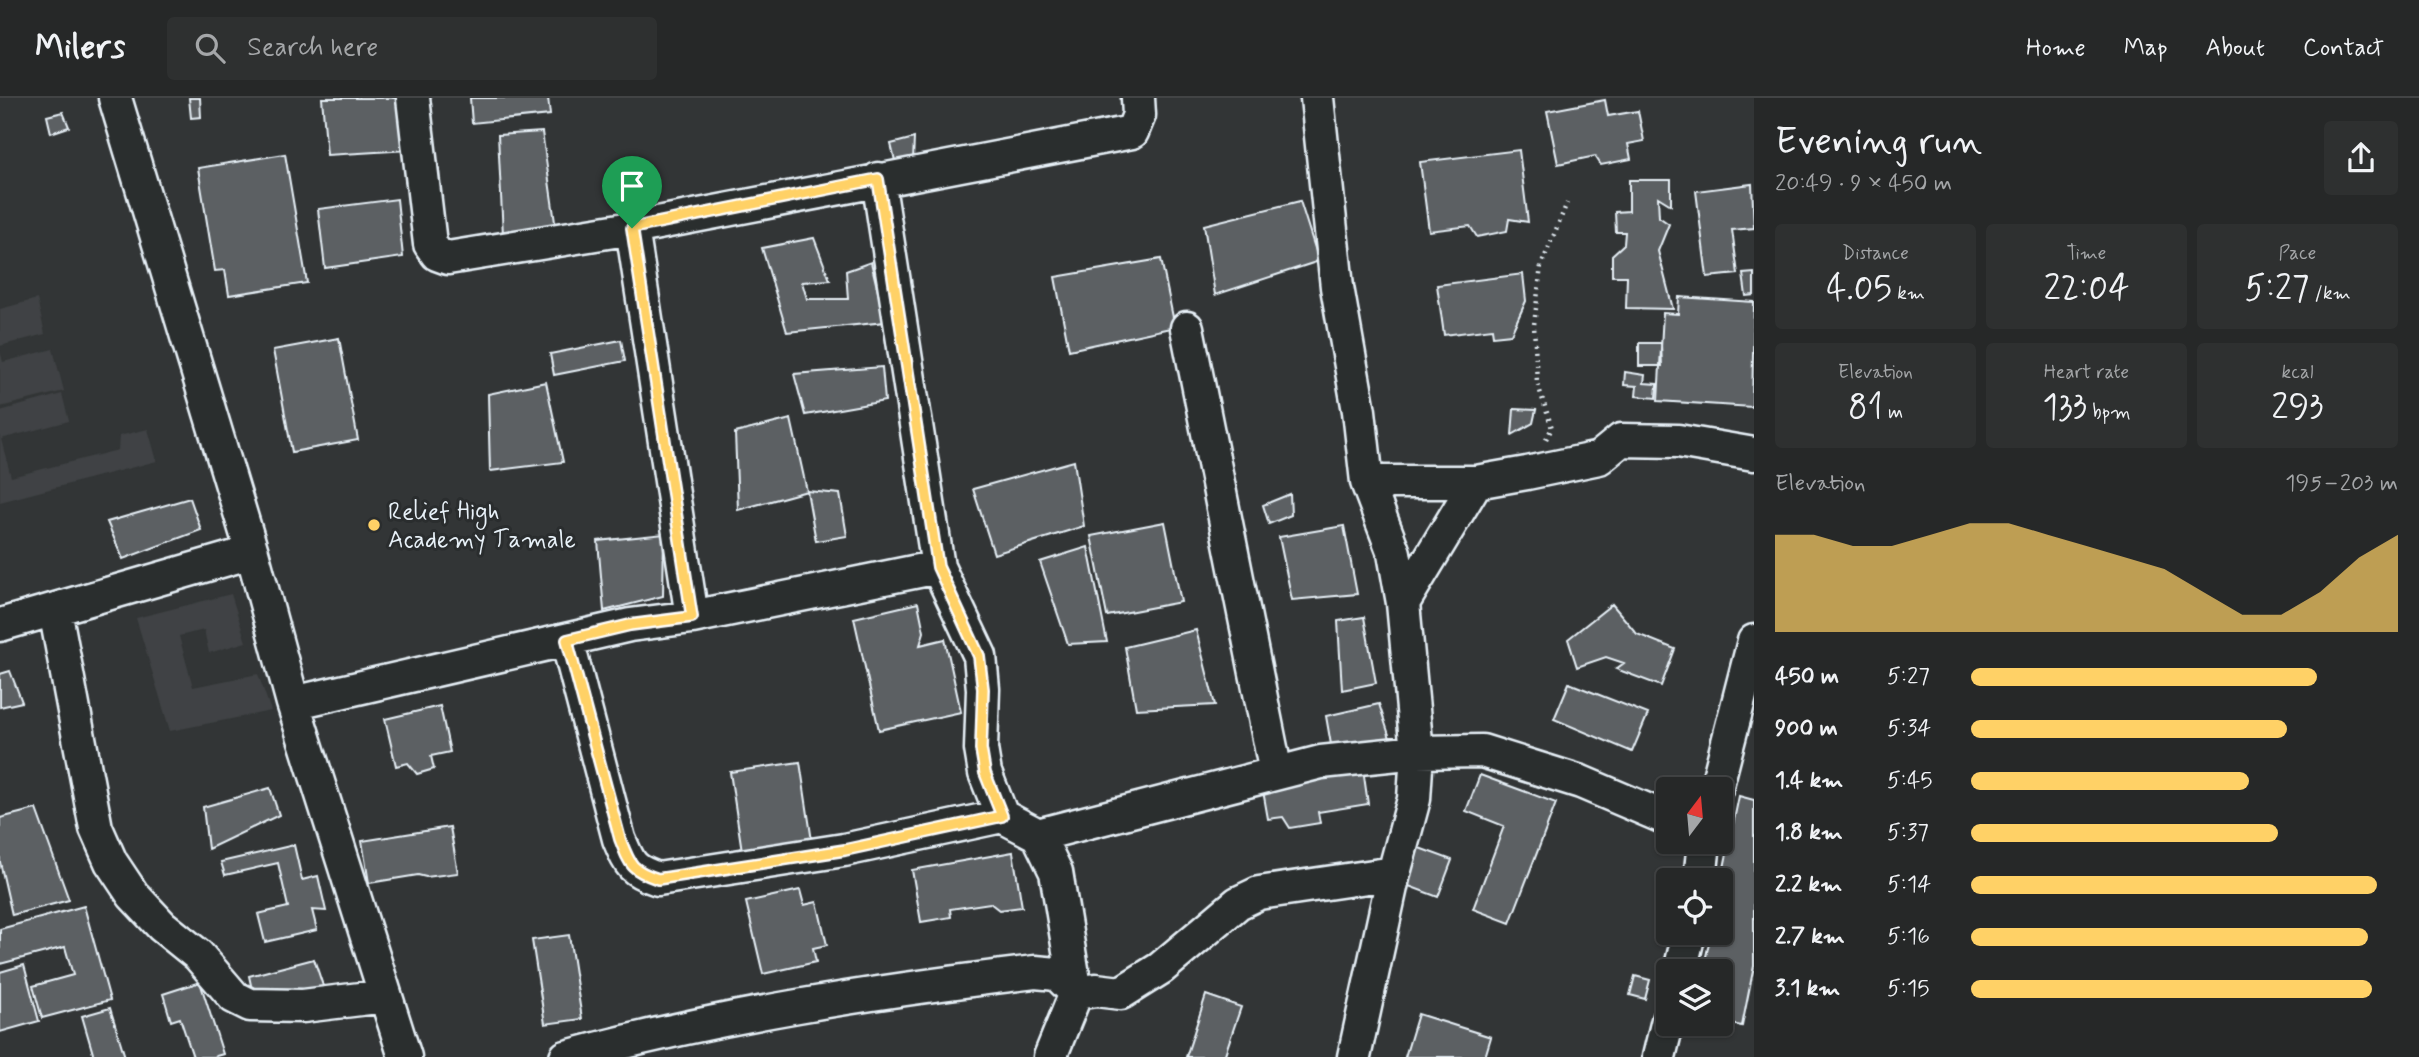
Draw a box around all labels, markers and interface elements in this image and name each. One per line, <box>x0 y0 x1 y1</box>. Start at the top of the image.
search box <box>167 17 657 80</box>
text: Milers <box>35 26 125 70</box>
icon: search <box>191 29 229 67</box>
text: Search here <box>247 31 378 65</box>
text: Home <box>2026 33 2086 64</box>
text: Map <box>2124 33 2168 64</box>
text: About <box>2206 33 2265 64</box>
text: Contact <box>2303 33 2384 64</box>
text: Evening run <box>1775 118 1982 167</box>
button: share <box>2324 121 2398 195</box>
pin <box>602 156 662 228</box>
icon: arrive <box>613 167 651 205</box>
text: 20:49 · 9 × 450 m <box>1775 169 1952 199</box>
text: Distance <box>1842 241 1909 266</box>
text: Time <box>2067 241 2106 266</box>
text: Pace <box>2279 241 2316 266</box>
text: 4.05 <box>1826 266 1892 312</box>
text: 22:04 <box>2044 266 2129 312</box>
text: 5:27 <box>2244 266 2309 312</box>
text: km <box>1892 281 1925 306</box>
text: /km <box>2309 281 2351 306</box>
text: Elevation <box>1838 360 1913 385</box>
text: Heart rate <box>2044 360 2129 385</box>
text: kcal <box>2282 360 2313 385</box>
text: 81 <box>1848 385 1883 431</box>
text: 133 <box>2042 385 2087 431</box>
text: 293 <box>2271 385 2324 431</box>
text: m <box>1883 400 1903 425</box>
text: bpm <box>2087 400 2131 425</box>
text: Elevation <box>1775 469 1866 499</box>
text: 195–203 m <box>2285 469 2398 499</box>
place label: Relief High Academy Tamale <box>388 497 576 556</box>
marker: Relief High Academy Tamale <box>366 517 382 533</box>
text: 450 m <box>1775 662 1839 692</box>
text: 5:27 <box>1887 662 1930 692</box>
text: 900 m <box>1775 714 1838 744</box>
text: 5:34 <box>1887 714 1931 744</box>
text: 1.4 km <box>1775 766 1843 796</box>
text: 5:45 <box>1887 766 1933 796</box>
north arrow <box>1656 777 1732 854</box>
map controls <box>1656 777 1733 1036</box>
text: 1.8 km <box>1775 818 1843 848</box>
text: 5:37 <box>1887 818 1929 848</box>
button: locate <box>1656 868 1733 945</box>
text: 2.2 km <box>1775 870 1842 900</box>
text: 5:14 <box>1887 870 1931 900</box>
text: 2.7 km <box>1775 922 1845 952</box>
text: 5:16 <box>1887 922 1930 952</box>
button: layers <box>1656 959 1733 1036</box>
text: 3.1 km <box>1775 974 1840 1004</box>
text: 5:15 <box>1887 974 1929 1004</box>

